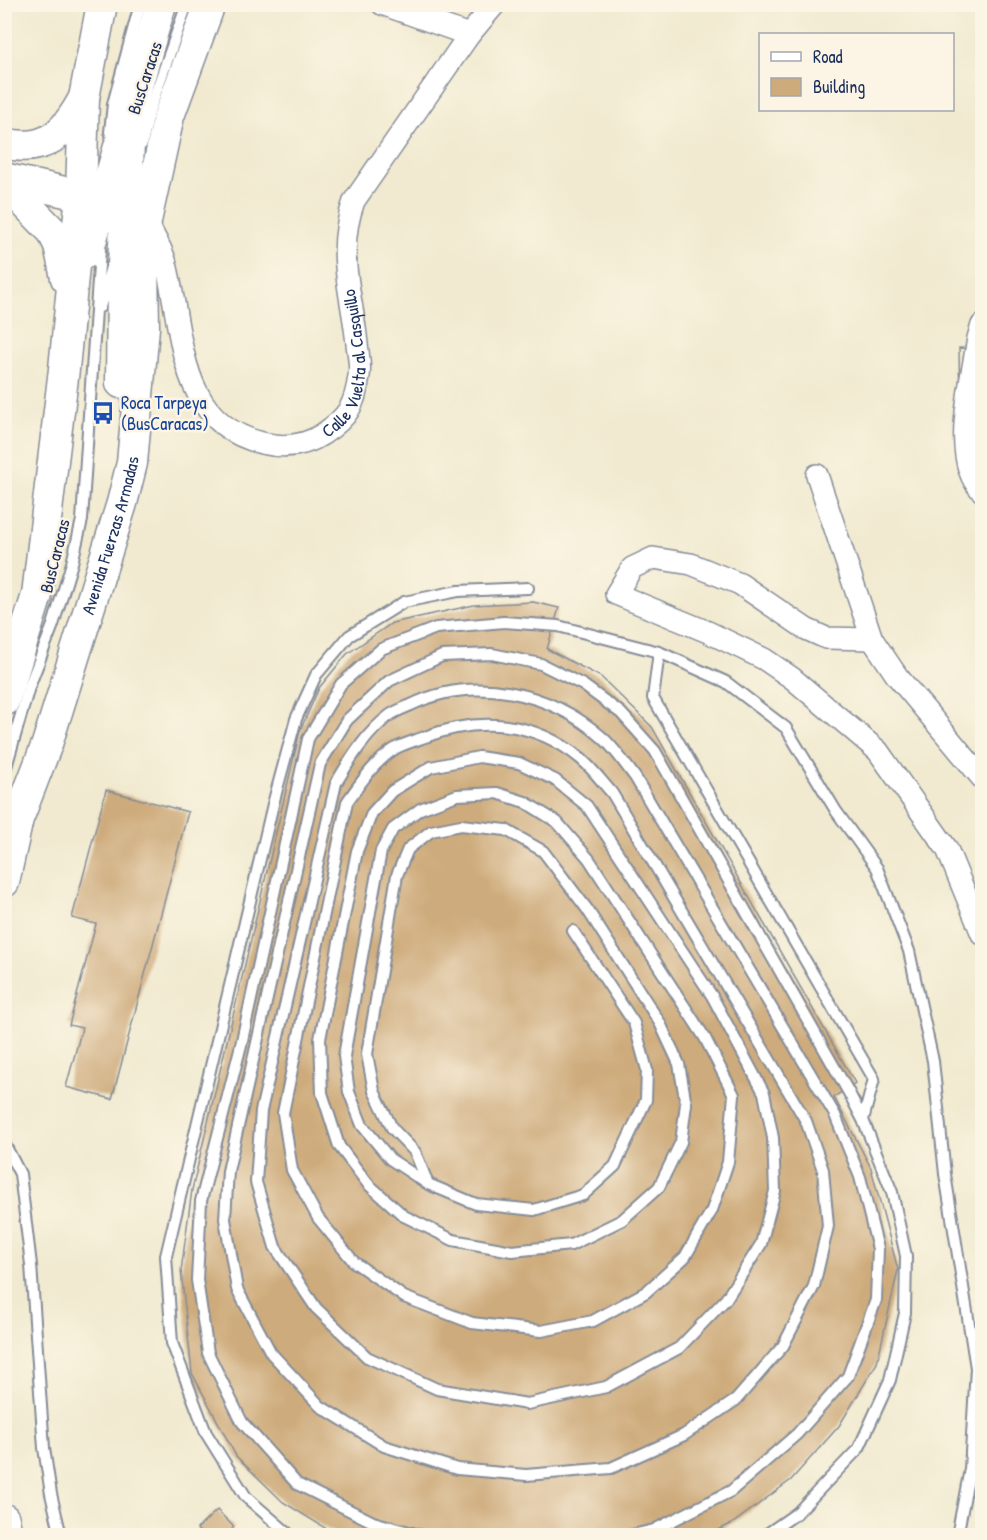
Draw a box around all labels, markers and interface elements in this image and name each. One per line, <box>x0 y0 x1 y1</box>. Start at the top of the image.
legend <box>759 33 954 111</box>
street label: BusCaracas <box>121 38 168 117</box>
text: Road <box>813 44 843 69</box>
text: Building <box>813 74 865 99</box>
street label: Calle Vuelta al Casquillo <box>316 288 372 443</box>
place label: Roca Tarpeya (BusCaracas) <box>121 390 209 436</box>
bus stop icon: Roca Tarpeya (BusCaracas) <box>90 400 116 426</box>
street label: Avenida Fuerzas Armadas <box>75 456 145 617</box>
street label: BusCaracas <box>33 516 76 595</box>

